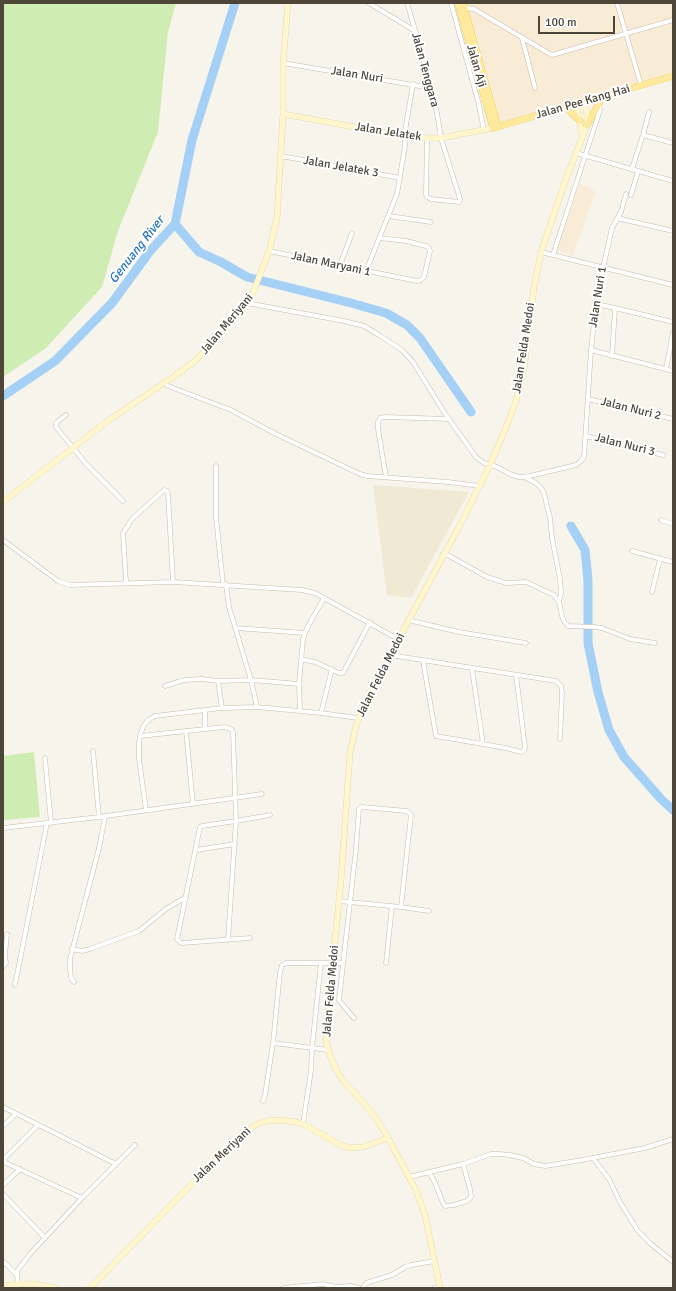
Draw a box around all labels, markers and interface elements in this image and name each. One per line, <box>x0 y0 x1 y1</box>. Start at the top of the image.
scale bar <box>540 8 617 34</box>
text: 100 m <box>545 15 577 30</box>
street label: Jalan Tenggara <box>408 31 442 109</box>
street label: Jalan Aji <box>463 43 489 89</box>
street label: Jalan Nuri <box>330 64 384 86</box>
street label: Jalan Pee Kang Hai <box>534 82 632 122</box>
street label: Jalan Jelatek <box>354 120 422 144</box>
street label: Jalan Jelatek 3 <box>302 153 380 181</box>
water label: Genuang River <box>106 213 168 287</box>
street label: Jalan Maryani 1 <box>290 249 372 279</box>
street label: Jalan Nuri 1 <box>586 265 610 329</box>
street label: Jalan Meriyani <box>197 291 257 357</box>
street label: Jalan Felda Medoi <box>510 301 538 395</box>
street label: Jalan Nuri 2 <box>599 395 663 423</box>
street label: Jalan Nuri 3 <box>593 431 657 459</box>
street label: Jalan Felda Medoi <box>354 631 408 719</box>
street label: Jalan Felda Medoi <box>320 945 342 1037</box>
street label: Jalan Meriyani <box>190 1124 254 1186</box>

